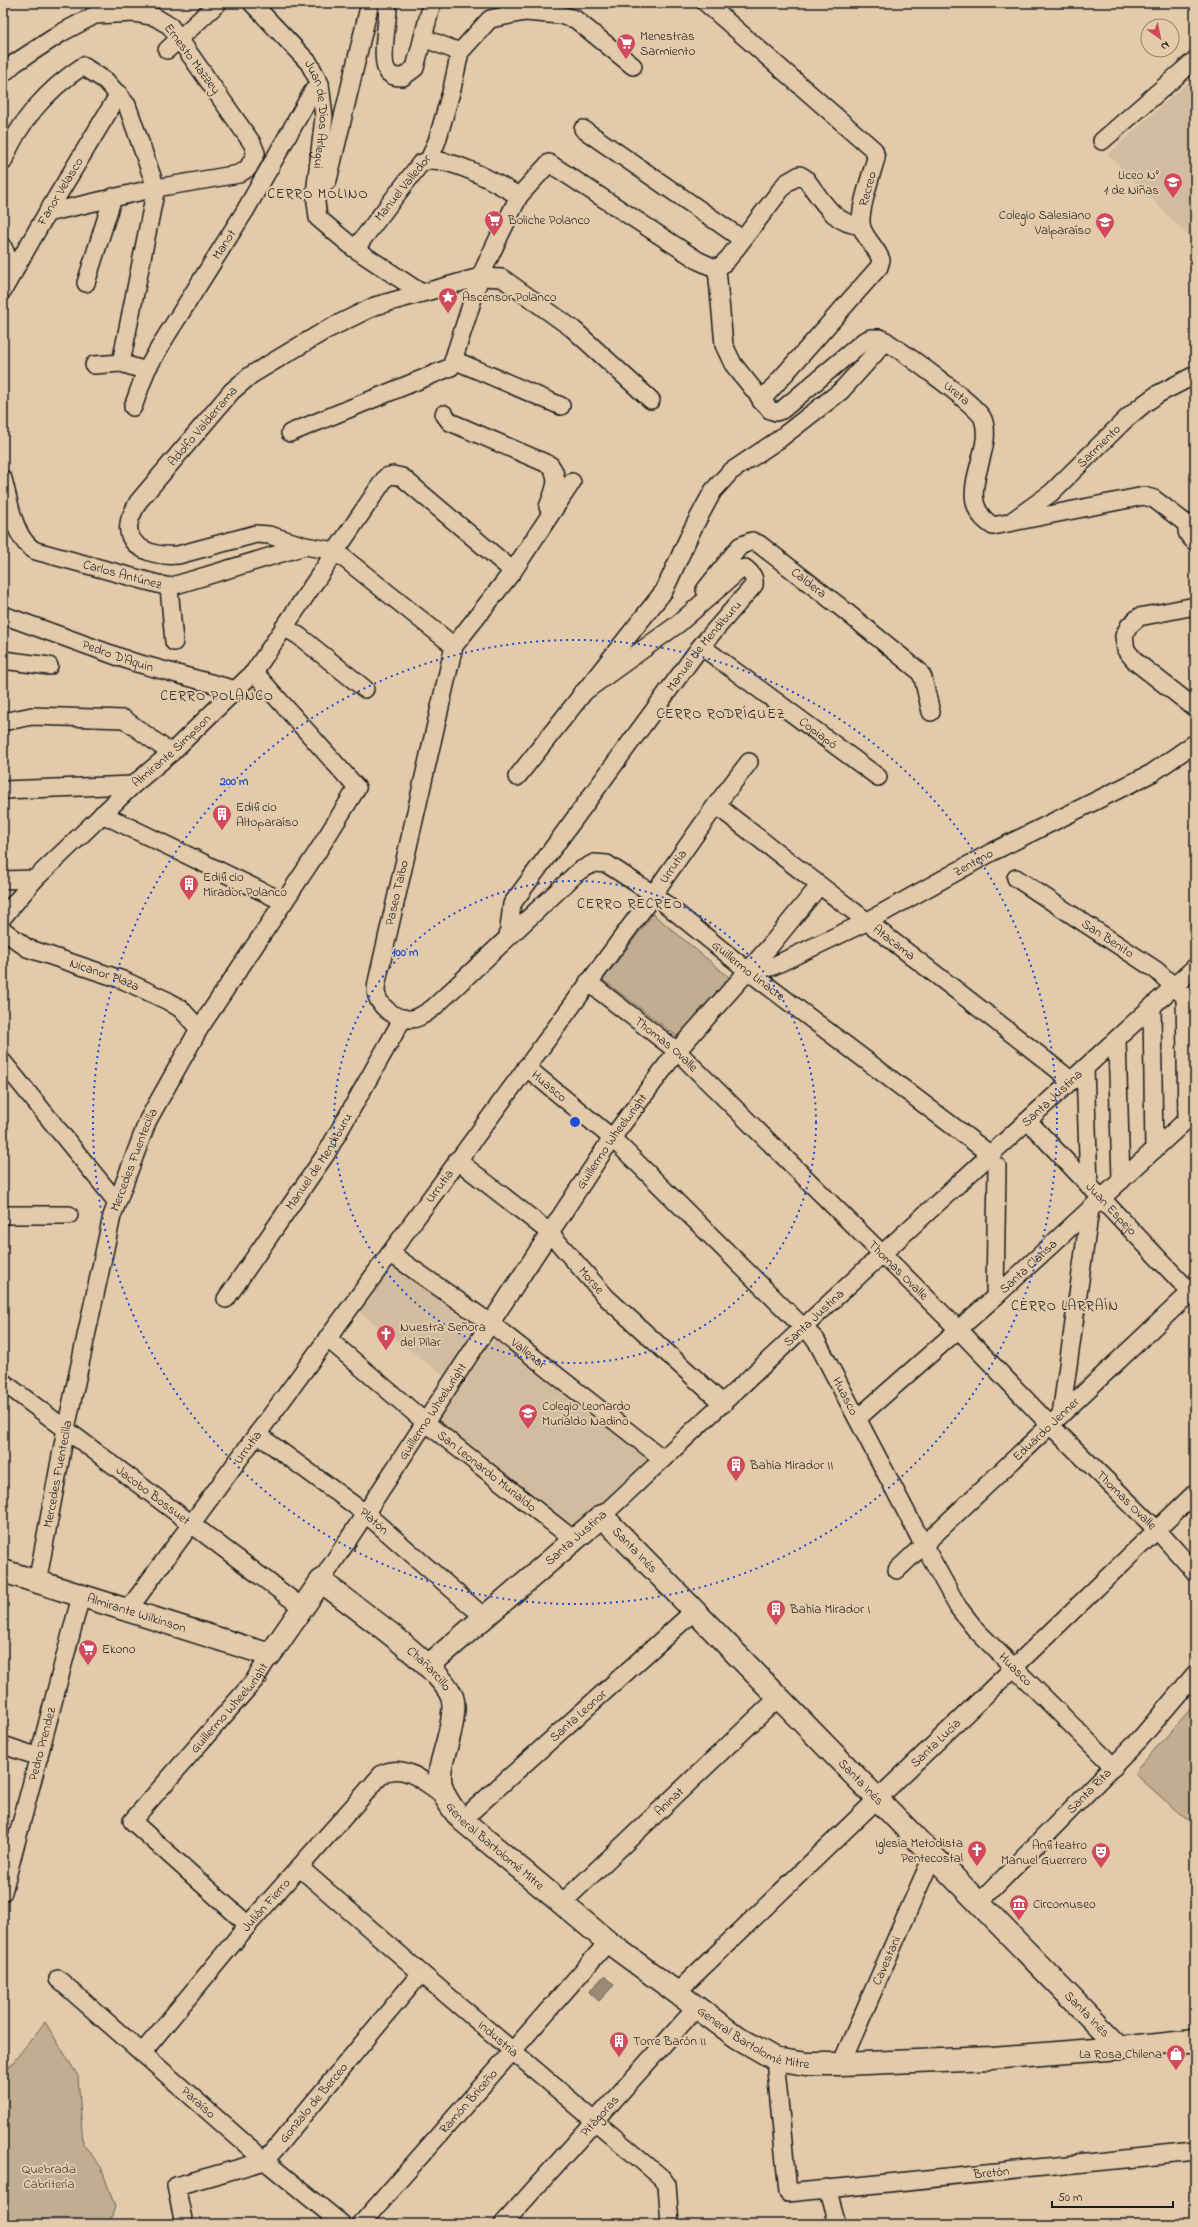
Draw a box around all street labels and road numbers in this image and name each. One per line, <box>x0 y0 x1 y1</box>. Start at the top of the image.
street label: Ernesto Mazzey <box>158 20 225 99</box>
street label: Juan de Dios Arlegui <box>300 57 333 170</box>
street label: Manuel Valledor <box>370 150 437 226</box>
street label: Fanor Velasco <box>32 154 88 230</box>
street label: Recreo <box>854 169 882 209</box>
street label: Manot <box>207 225 241 263</box>
street label: Ureta <box>939 376 974 410</box>
street label: Adolfo Valderrama <box>163 381 241 470</box>
street label: Sarmiento <box>1072 420 1125 472</box>
street label: Carlos Antúnez <box>81 555 164 594</box>
street label: Caldera <box>787 563 831 603</box>
street label: Manuel de Mendiburu <box>661 596 746 695</box>
street label: Pedro D'Aquin <box>79 635 156 677</box>
street label: Almirante Simpson <box>128 710 215 792</box>
street label: Copiapó <box>795 712 842 754</box>
street label: Zenteno <box>950 844 997 881</box>
street label: Urrutia <box>654 846 691 887</box>
street label: Paseo Taibo <box>380 858 414 928</box>
street label: San Benito <box>1078 914 1138 963</box>
street label: Atacama <box>869 920 920 965</box>
street label: Guillermo Linacre <box>708 936 789 1005</box>
street label: Nicanor Plaza <box>67 953 143 996</box>
street label: Thomas Ovalle <box>630 1012 703 1077</box>
street label: Santa Justina <box>1017 1065 1087 1131</box>
street label: Huasco <box>527 1066 571 1107</box>
street label: Guillermo Wheelwright <box>571 1089 652 1193</box>
street label: Mercedes Fuentecilla <box>105 1104 162 1214</box>
street label: Manuel de Mendiburu <box>281 1109 357 1214</box>
street label: Urrutia <box>421 1165 458 1207</box>
street label: Juan Espejo <box>1081 1178 1141 1240</box>
street label: Santa Clarisa <box>995 1235 1061 1298</box>
street label: Thomas Ovalle <box>864 1236 933 1304</box>
street label: Morse <box>574 1262 609 1298</box>
street label: Santa Justina <box>779 1285 848 1351</box>
street label: Vallenar <box>506 1333 551 1374</box>
street label: Guillermo Wheelwright <box>393 1358 472 1464</box>
street label: Huasco <box>827 1373 864 1419</box>
street label: Eduardo Jenner <box>1008 1392 1084 1466</box>
street label: Mercedes Fuentecilla <box>38 1418 77 1529</box>
street label: Urrutia <box>229 1426 266 1468</box>
street label: San Leonardo Murialdo <box>433 1426 541 1517</box>
street label: Jacobo Bossuet <box>112 1461 195 1530</box>
street label: Thomas Ovalle <box>1092 1466 1161 1534</box>
street label: Platón <box>356 1503 393 1539</box>
street label: Santa Justina <box>541 1506 611 1570</box>
street label: Santa Inés <box>608 1522 662 1578</box>
street label: Almirante Wilkinson <box>85 1588 189 1638</box>
street label: Chañarcillo <box>402 1641 456 1695</box>
street label: Huasco <box>994 1648 1037 1691</box>
street label: Guillermo Wheelwright <box>186 1658 273 1757</box>
street label: Santa Leonor <box>545 1684 611 1746</box>
street label: Pedro Prendez <box>23 1705 61 1783</box>
street label: Santa Lucía <box>906 1714 965 1772</box>
street label: Santa Inés <box>834 1754 888 1810</box>
street label: Santa Rita <box>1062 1764 1116 1818</box>
street label: Aninat <box>650 1782 689 1820</box>
street label: General Bartolomé Mitre <box>441 1798 549 1895</box>
street label: Julián Fierro <box>237 1874 295 1936</box>
street label: Cavestani <box>867 1933 906 1988</box>
street label: Santa Inés <box>1060 1987 1114 2042</box>
street label: General Bartolomé Mitre <box>693 2001 809 2074</box>
street label: Industria <box>474 2016 523 2062</box>
street label: Gonzalo de Berceo <box>274 2058 353 2147</box>
street label: Ramón Briceño <box>435 2065 502 2138</box>
street label: Paraíso <box>177 2082 220 2123</box>
street label: Pitágoras <box>576 2090 624 2141</box>
street label: Bretón <box>971 2161 1010 2184</box>

